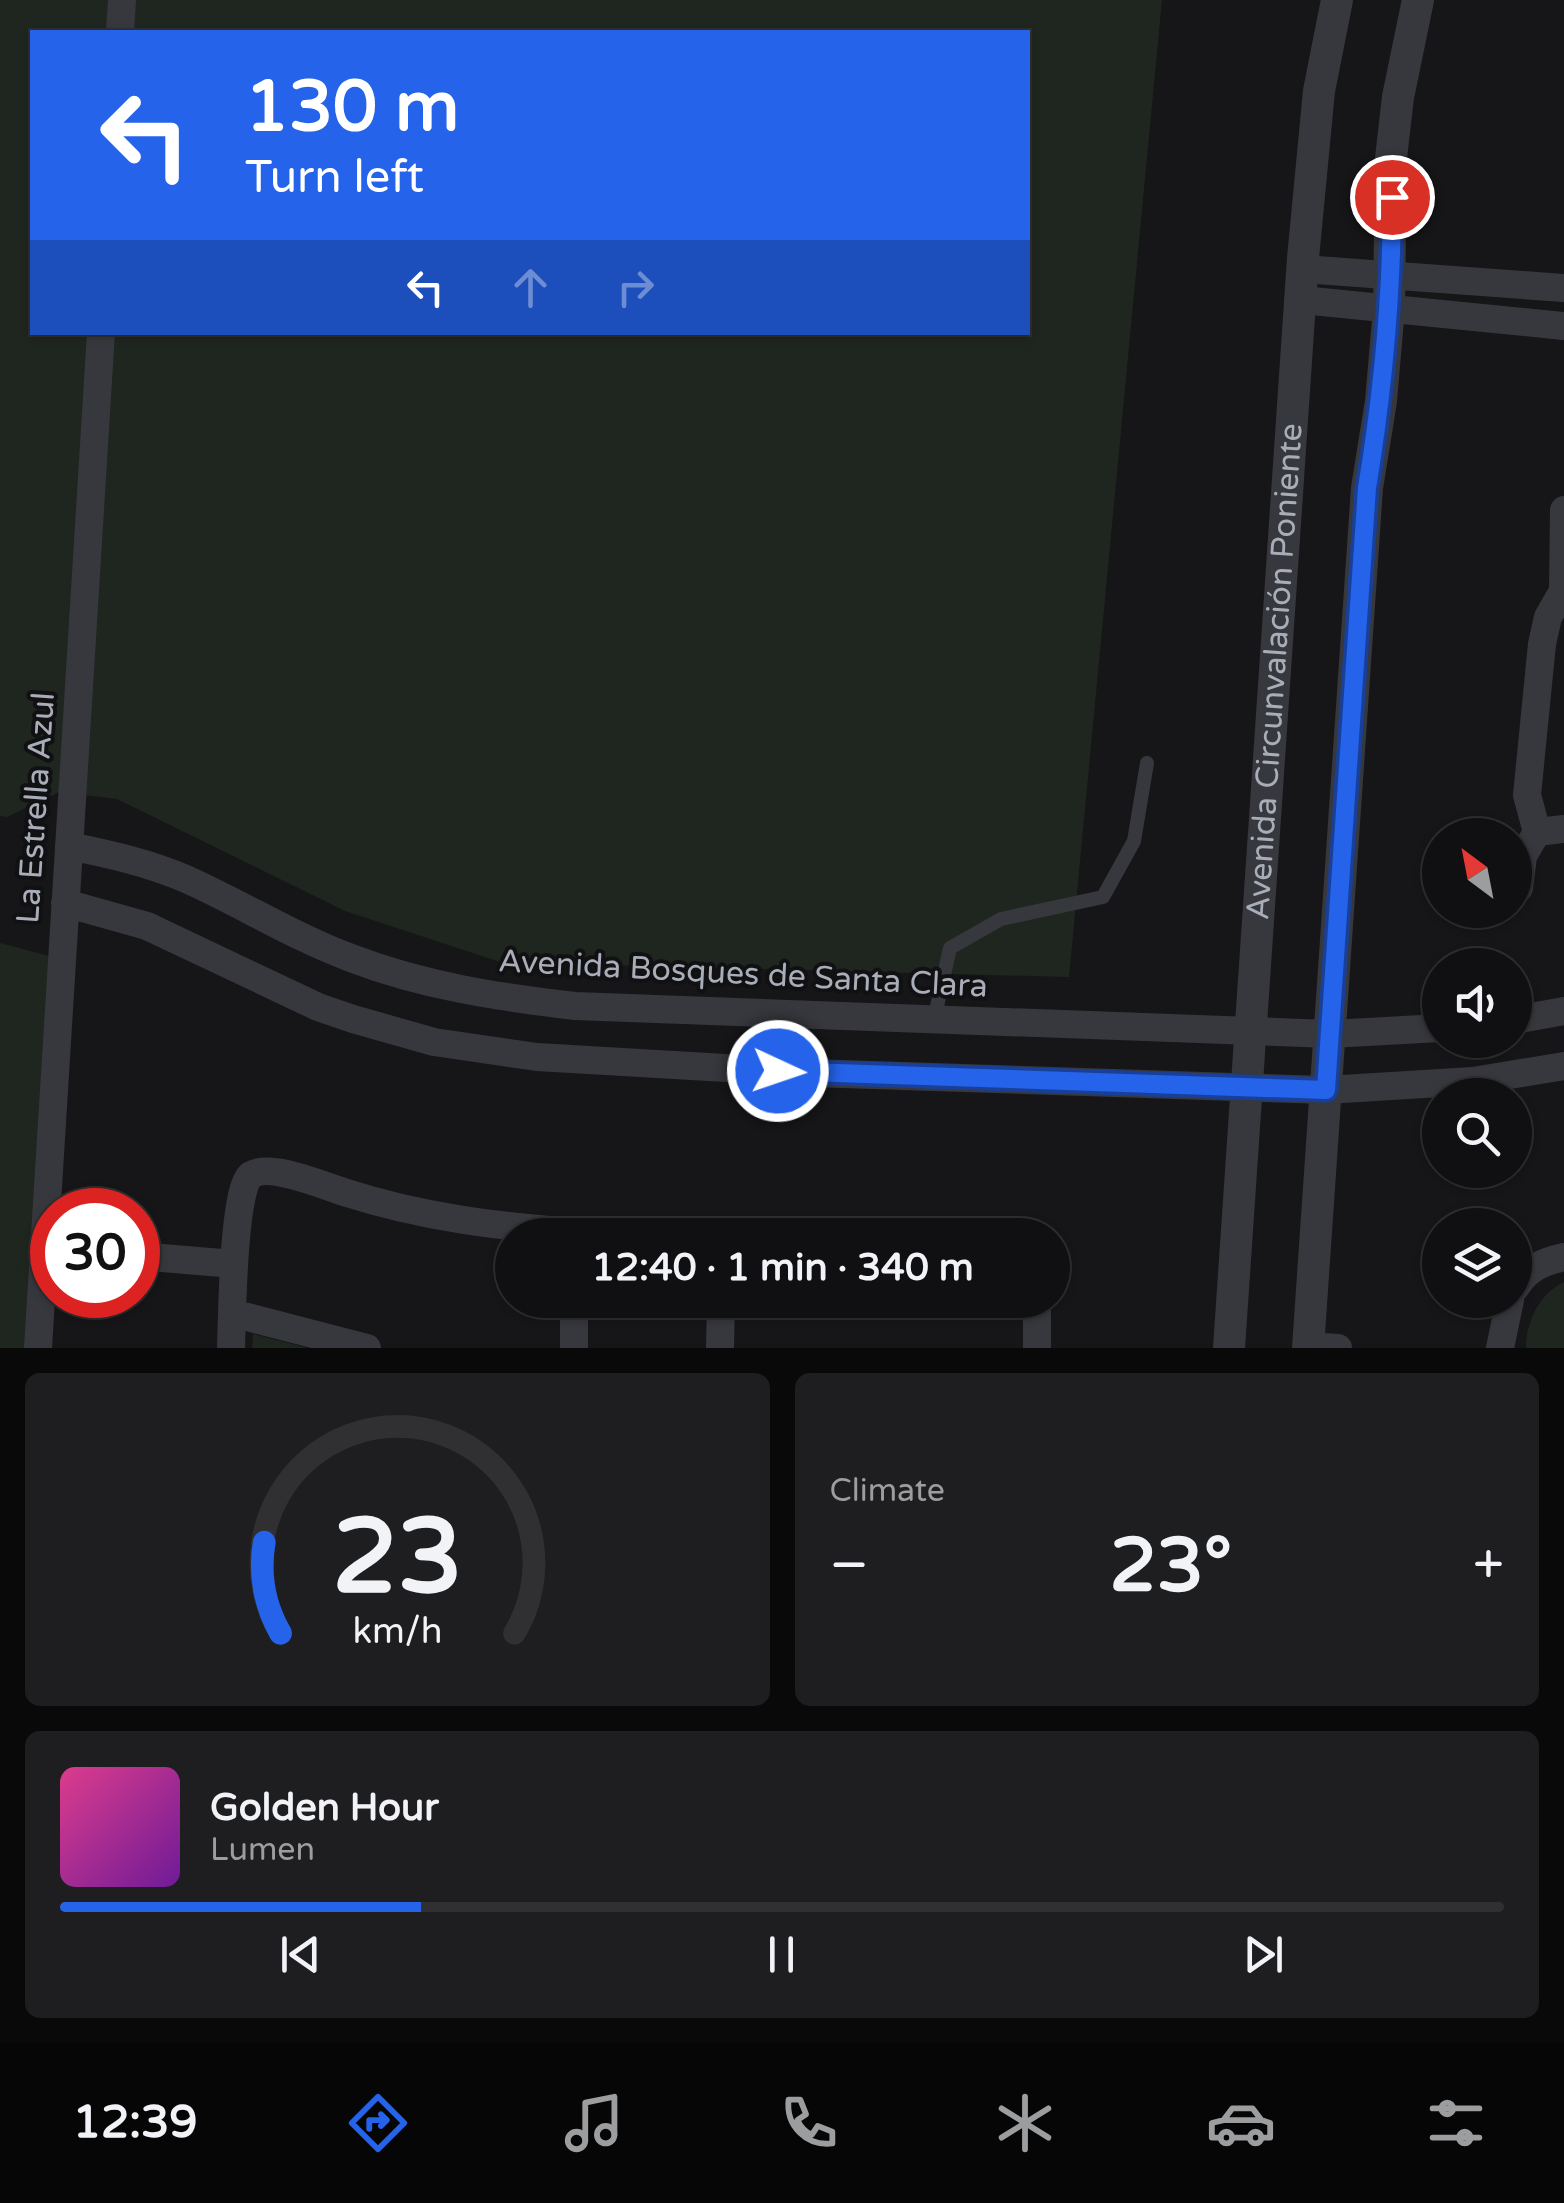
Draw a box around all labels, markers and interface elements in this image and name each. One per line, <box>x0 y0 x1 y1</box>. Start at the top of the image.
text: 130 m <box>245 66 459 150</box>
icon: left <box>80 70 210 200</box>
text: Turn left <box>245 151 424 205</box>
pin <box>1350 155 1435 240</box>
icon: arrive <box>1365 170 1420 225</box>
icon: left <box>398 260 453 315</box>
icon: ahead <box>503 260 558 315</box>
icon: right <box>608 260 663 315</box>
street label: Avenida Circunvalación Poniente <box>1239 422 1311 921</box>
street label: La Estrella Azul <box>9 691 63 925</box>
north arrow <box>1422 818 1532 928</box>
map controls <box>1422 818 1532 1318</box>
street label: Avenida Bosques de Santa Clara <box>497 942 989 1006</box>
button: sound <box>1422 948 1532 1058</box>
position arrow <box>726 1019 830 1123</box>
button: search <box>1422 1078 1532 1188</box>
speed limit sign: 30 <box>30 1188 160 1318</box>
button: layers <box>1422 1208 1532 1318</box>
text: 12:40 · 1 min · 340 m <box>591 1245 974 1291</box>
text: Climate <box>830 1472 945 1510</box>
text: 23 <box>332 1496 463 1621</box>
text: 23° <box>1110 1521 1232 1611</box>
text: − <box>830 1533 869 1599</box>
text: + <box>1473 1533 1504 1599</box>
text: km/h <box>352 1610 442 1653</box>
text: Golden Hour <box>210 1785 439 1831</box>
text: Lumen <box>210 1831 315 1869</box>
icon: previous <box>273 1927 328 1982</box>
icon: pause <box>754 1927 809 1982</box>
icon: next <box>1236 1927 1291 1982</box>
icon: directions <box>343 2088 413 2158</box>
icon: music <box>559 2088 629 2158</box>
icon: phone <box>774 2088 844 2158</box>
icon: climate <box>990 2088 1060 2158</box>
icon: car <box>1206 2088 1276 2158</box>
icon: filters <box>1421 2088 1491 2158</box>
text: 12:39 <box>73 2096 198 2150</box>

